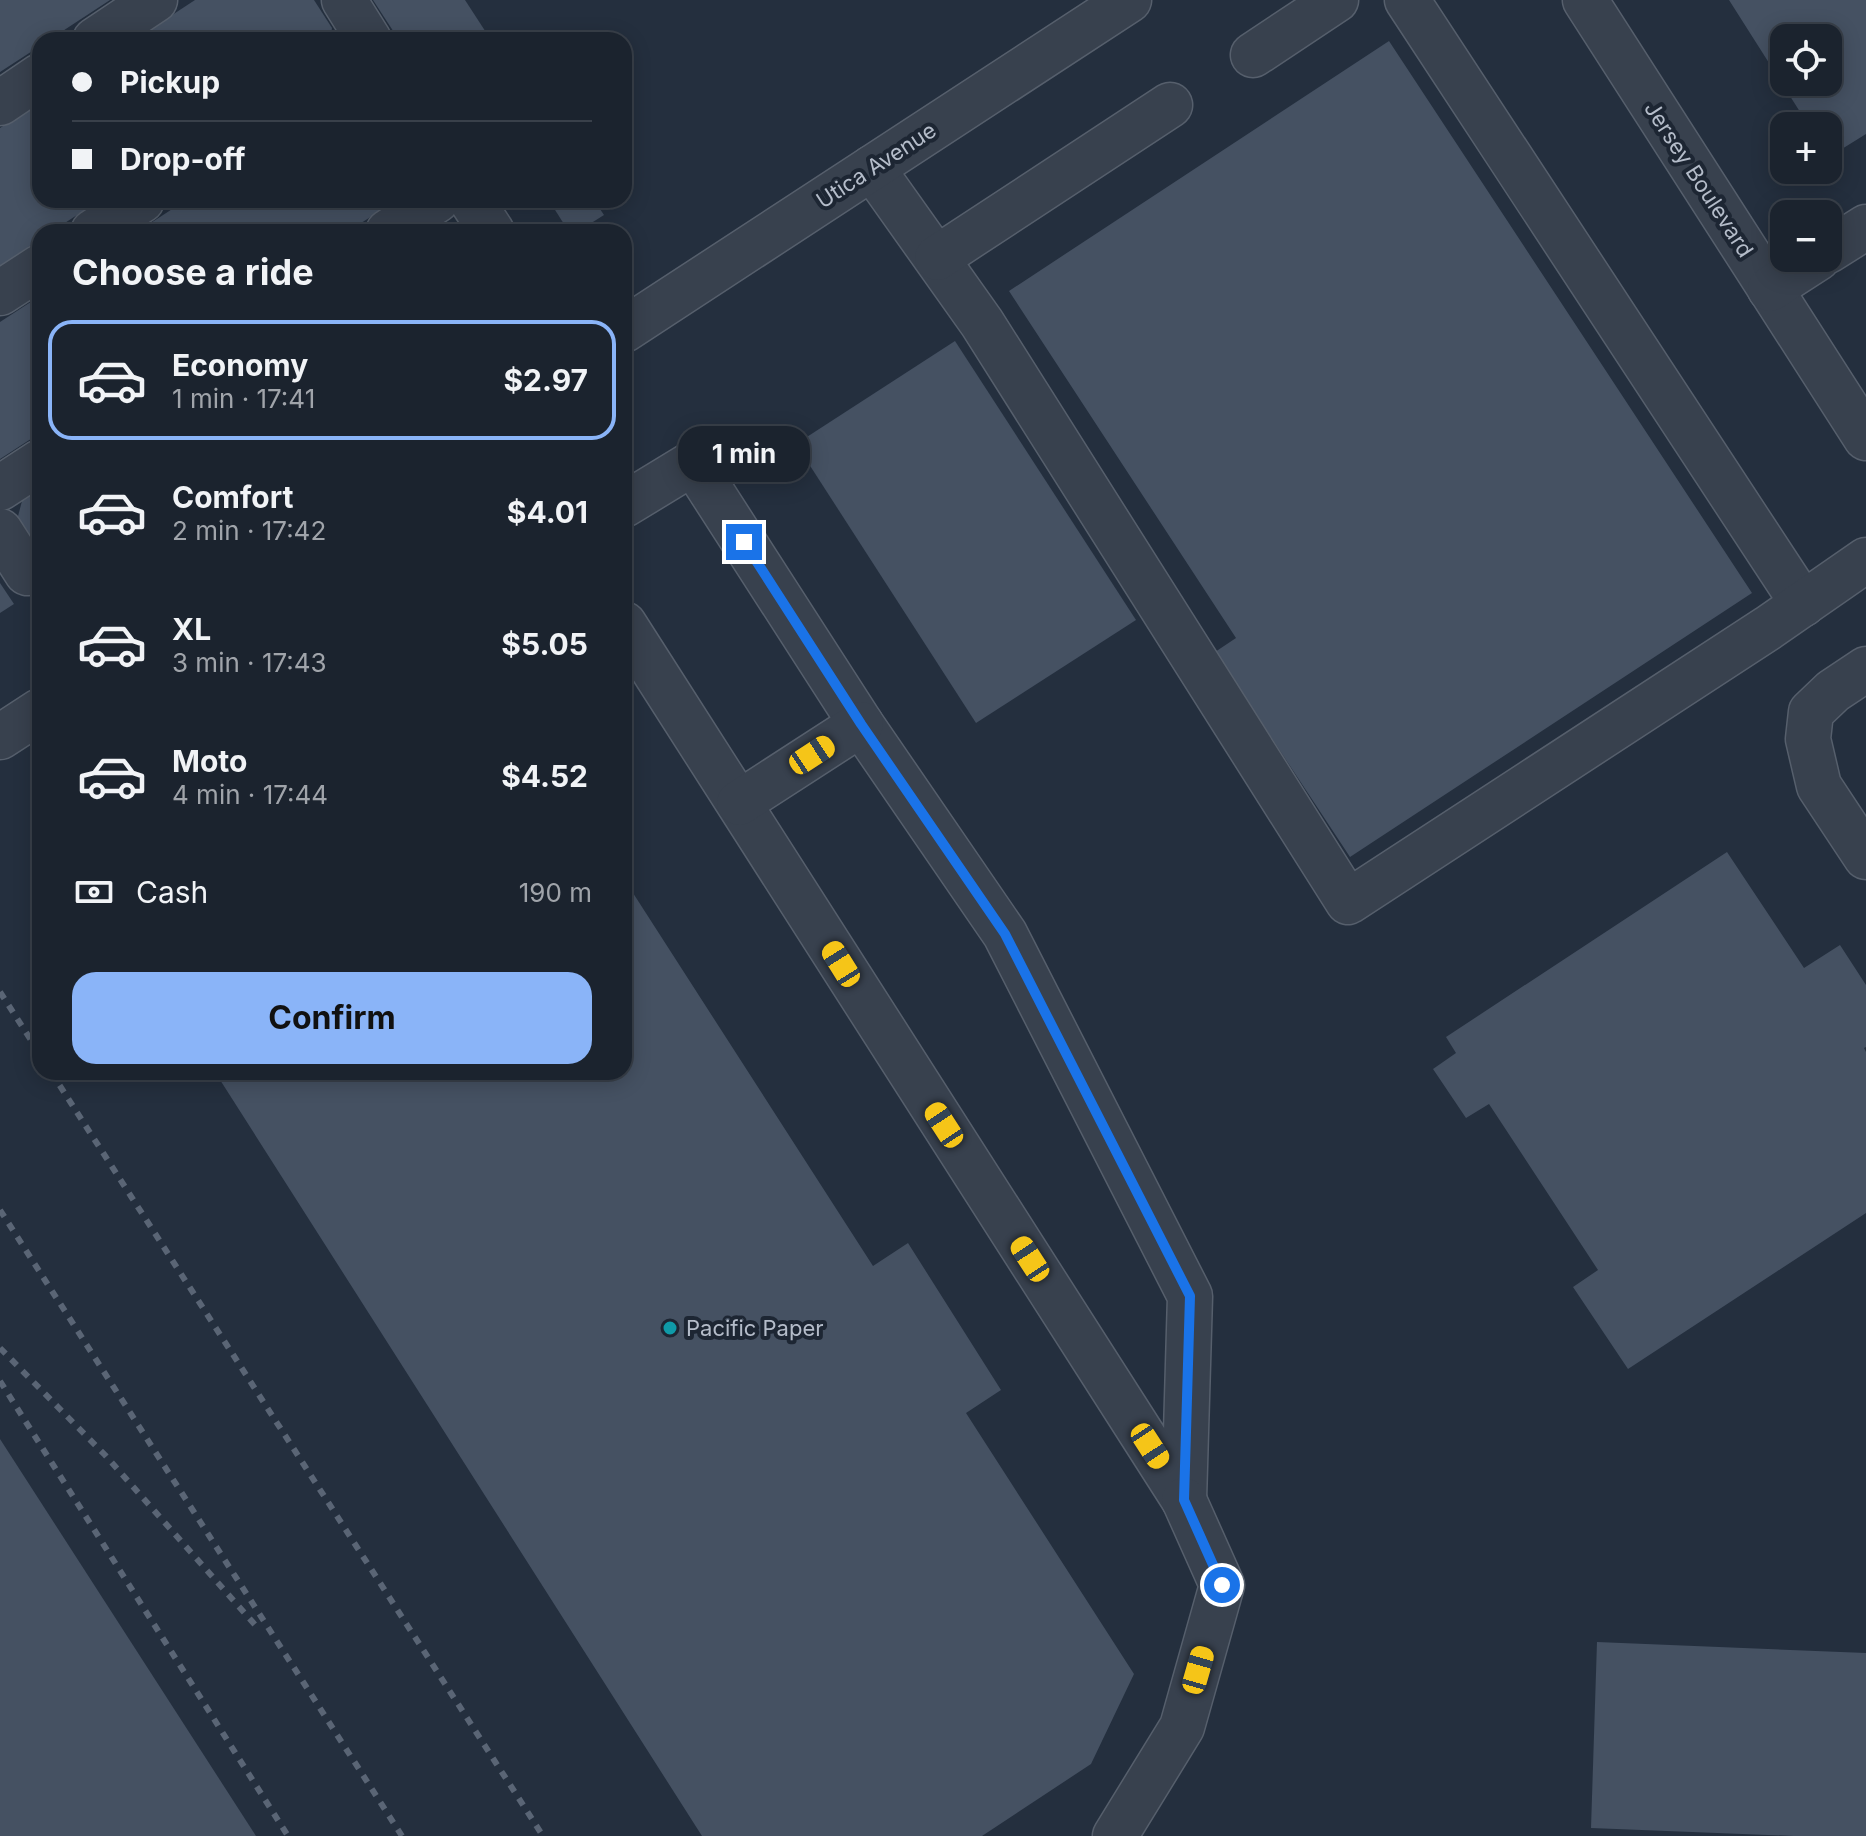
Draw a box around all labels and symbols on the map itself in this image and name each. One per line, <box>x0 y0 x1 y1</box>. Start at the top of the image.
street label: Jersey Boulevard <box>1639 96 1759 262</box>
street label: Utica Avenue <box>811 117 941 213</box>
callout: 1 min <box>678 426 810 482</box>
route end <box>726 524 762 560</box>
car <box>785 732 839 778</box>
car <box>818 937 864 991</box>
car <box>921 1098 967 1152</box>
car <box>1007 1232 1053 1286</box>
place label: Pacific Paper <box>686 1315 824 1341</box>
marker: Pacific Paper <box>661 1319 679 1337</box>
car <box>1127 1419 1173 1473</box>
route start <box>1204 1567 1240 1603</box>
car <box>1180 1644 1216 1696</box>

